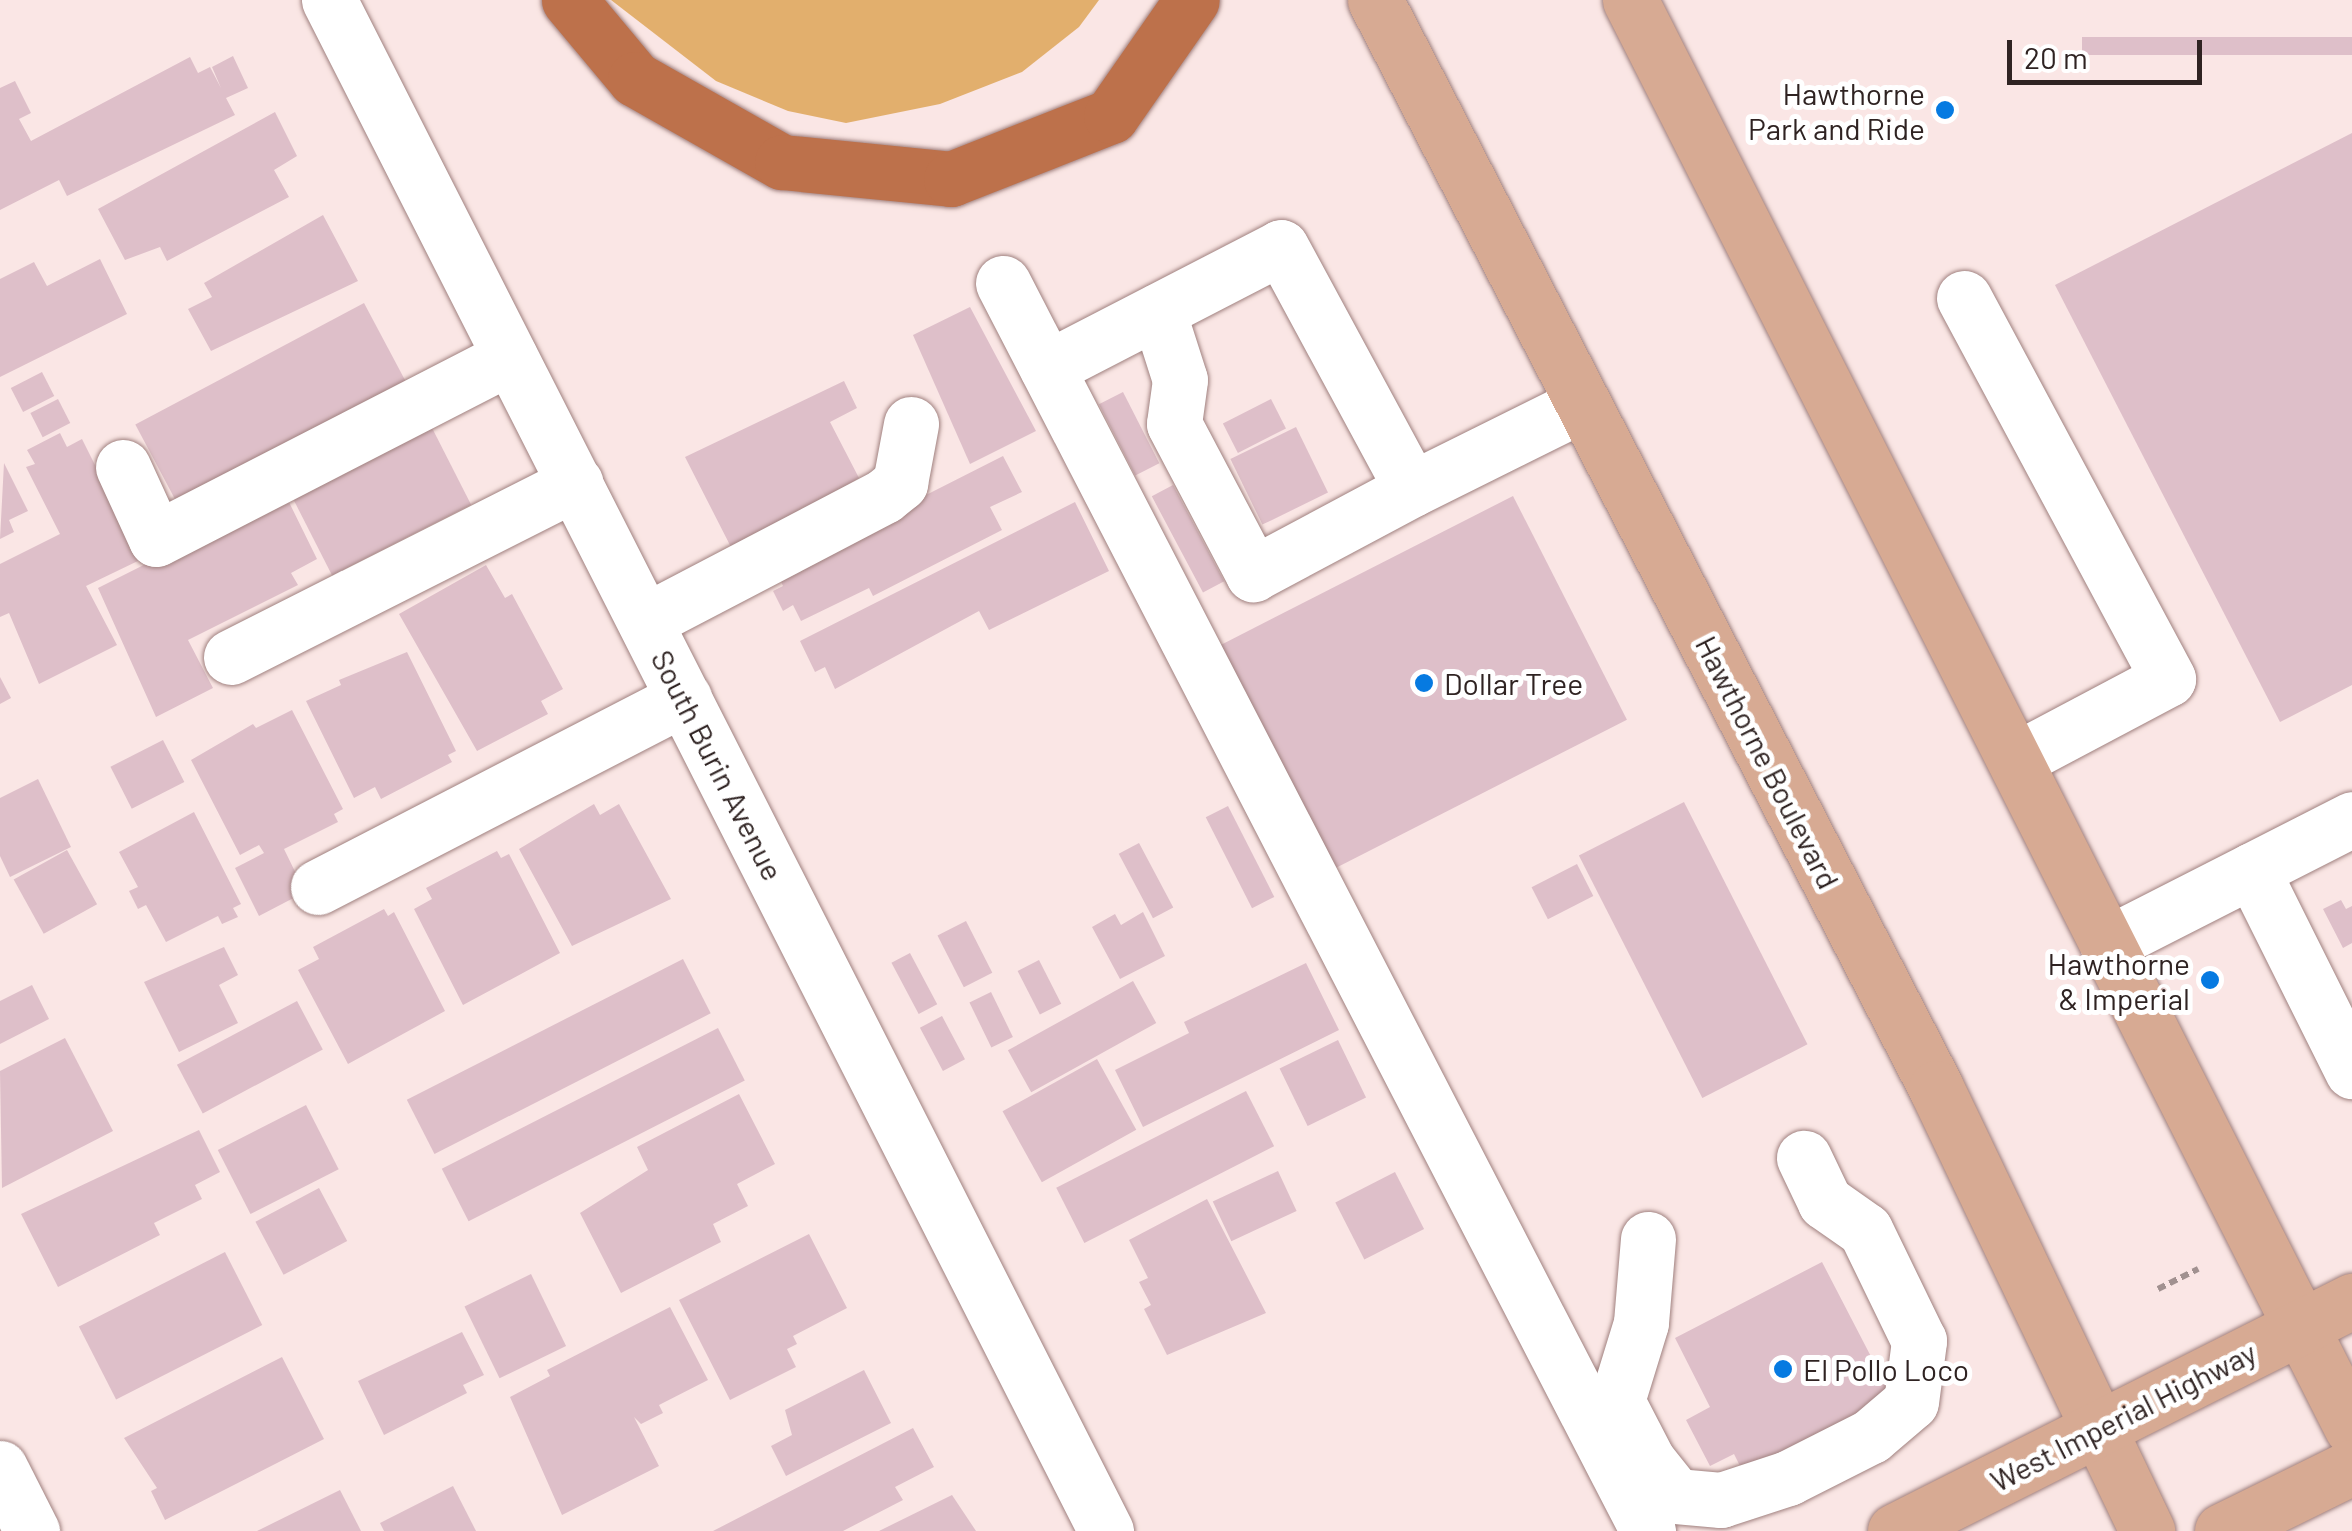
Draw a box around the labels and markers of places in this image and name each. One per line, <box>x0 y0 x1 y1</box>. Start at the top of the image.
place label: Hawthorne Park and Ride <box>1748 75 1925 146</box>
marker: Hawthorne Park and Ride <box>1934 99 1956 121</box>
place label: Dollar Tree <box>1444 665 1583 701</box>
marker: Dollar Tree <box>1413 672 1435 694</box>
place label: Hawthorne & Imperial <box>2048 945 2190 1016</box>
marker: Hawthorne & Imperial <box>2199 969 2221 991</box>
place label: El Pollo Loco <box>1803 1351 1969 1387</box>
marker: El Pollo Loco <box>1772 1358 1794 1380</box>

